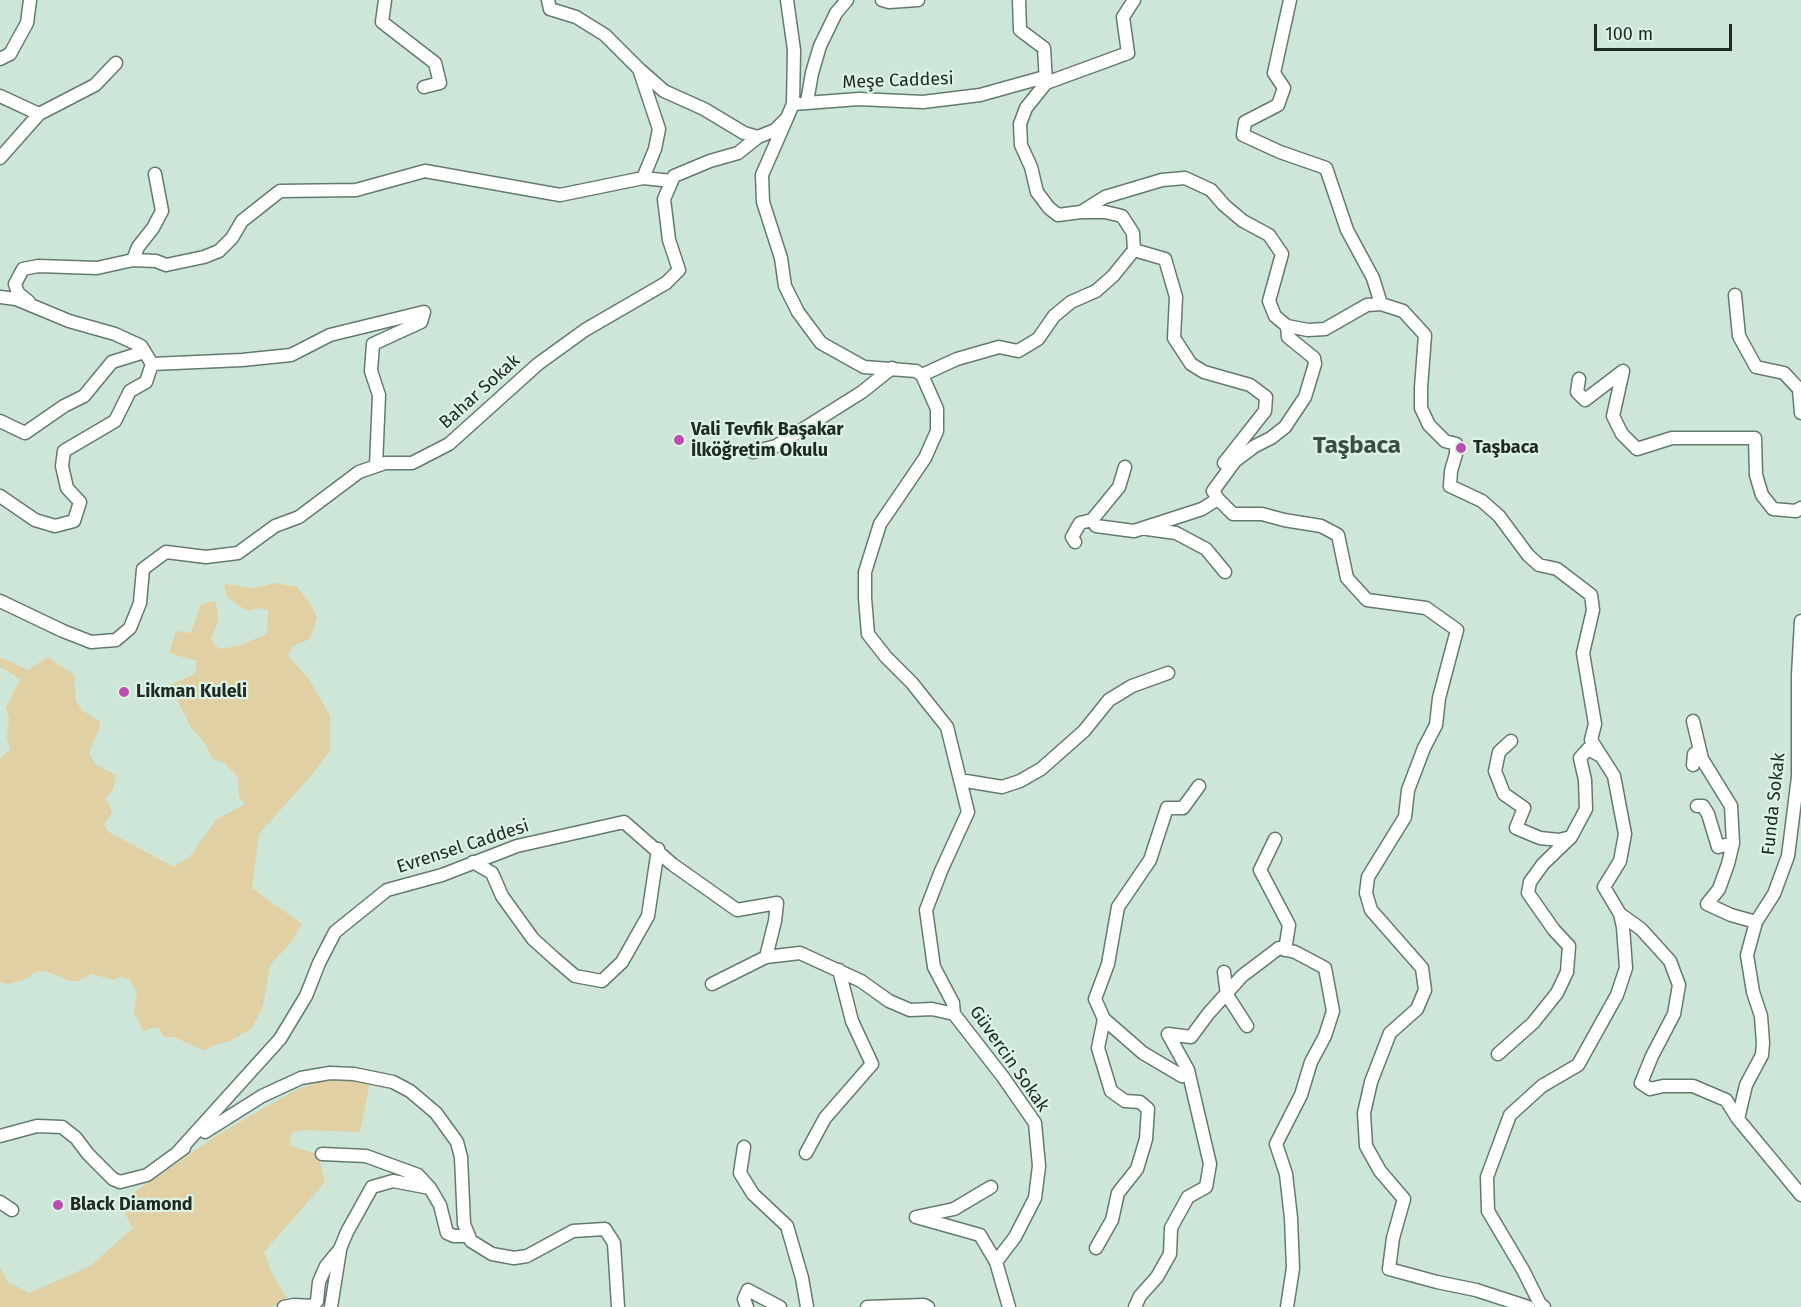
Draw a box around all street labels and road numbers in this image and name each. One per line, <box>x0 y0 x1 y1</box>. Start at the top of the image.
street label: Meşe Caddesi <box>842 68 954 94</box>
street label: Bahar Sokak <box>435 350 525 434</box>
street label: Funda Sokak <box>1758 752 1790 856</box>
street label: Evrensel Caddesi <box>394 815 532 879</box>
street label: Güvercin Sokak <box>965 1002 1053 1116</box>

